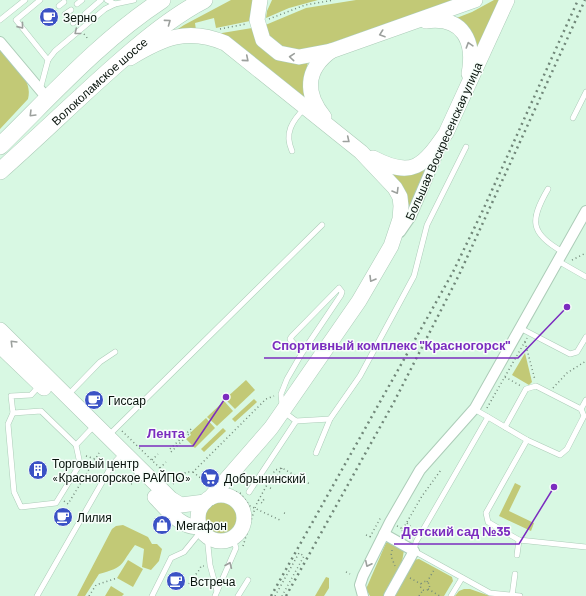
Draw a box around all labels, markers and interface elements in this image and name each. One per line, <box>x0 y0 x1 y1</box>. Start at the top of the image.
cafe icon: Зерно <box>38 6 60 28</box>
place label: Зерно <box>63 10 97 25</box>
one-way arrow <box>164 20 171 27</box>
one-way arrow <box>16 21 23 29</box>
one-way arrow <box>75 28 82 35</box>
one-way arrow <box>379 29 386 38</box>
street label: Волоколамское шоссе <box>48 34 150 128</box>
one-way arrow <box>465 42 474 49</box>
one-way arrow <box>289 52 296 61</box>
one-way arrow <box>241 55 249 62</box>
street label: Большая Воскресенская улица <box>402 60 485 223</box>
one-way arrow <box>29 109 36 117</box>
one-way arrow <box>343 136 350 143</box>
one-way arrow <box>392 187 399 194</box>
one-way arrow <box>370 275 377 282</box>
callout: Спортивный комплекс "Красногорск" <box>264 333 518 358</box>
text: Спортивный комплекс "Красногорск" <box>272 337 510 353</box>
one-way arrow <box>10 340 18 348</box>
cafe icon: Гиссар <box>83 389 105 411</box>
place label: Гиссар <box>108 393 146 408</box>
callout: Лента <box>139 421 193 446</box>
text: Лента <box>147 425 186 441</box>
place label: Торговый центр «Красногорское РАЙПО» <box>52 456 191 485</box>
building icon: Торговый центр «Красногорское РАЙПО» <box>27 459 49 481</box>
supermarket icon: Добрынинский <box>199 467 221 489</box>
place label: Добрынинский <box>224 471 306 486</box>
cafe icon: Лилия <box>52 506 74 528</box>
place label: Лилия <box>77 510 112 524</box>
shop icon: Мегафон <box>151 514 173 536</box>
place label: Мегафон <box>176 518 227 533</box>
callout: Детский сад №35 <box>394 519 519 544</box>
text: Детский сад №35 <box>402 523 510 539</box>
one-way arrow <box>365 560 373 568</box>
one-way arrow <box>224 561 232 568</box>
cafe icon: Встреча <box>165 570 187 592</box>
place label: Встреча <box>190 574 236 589</box>

